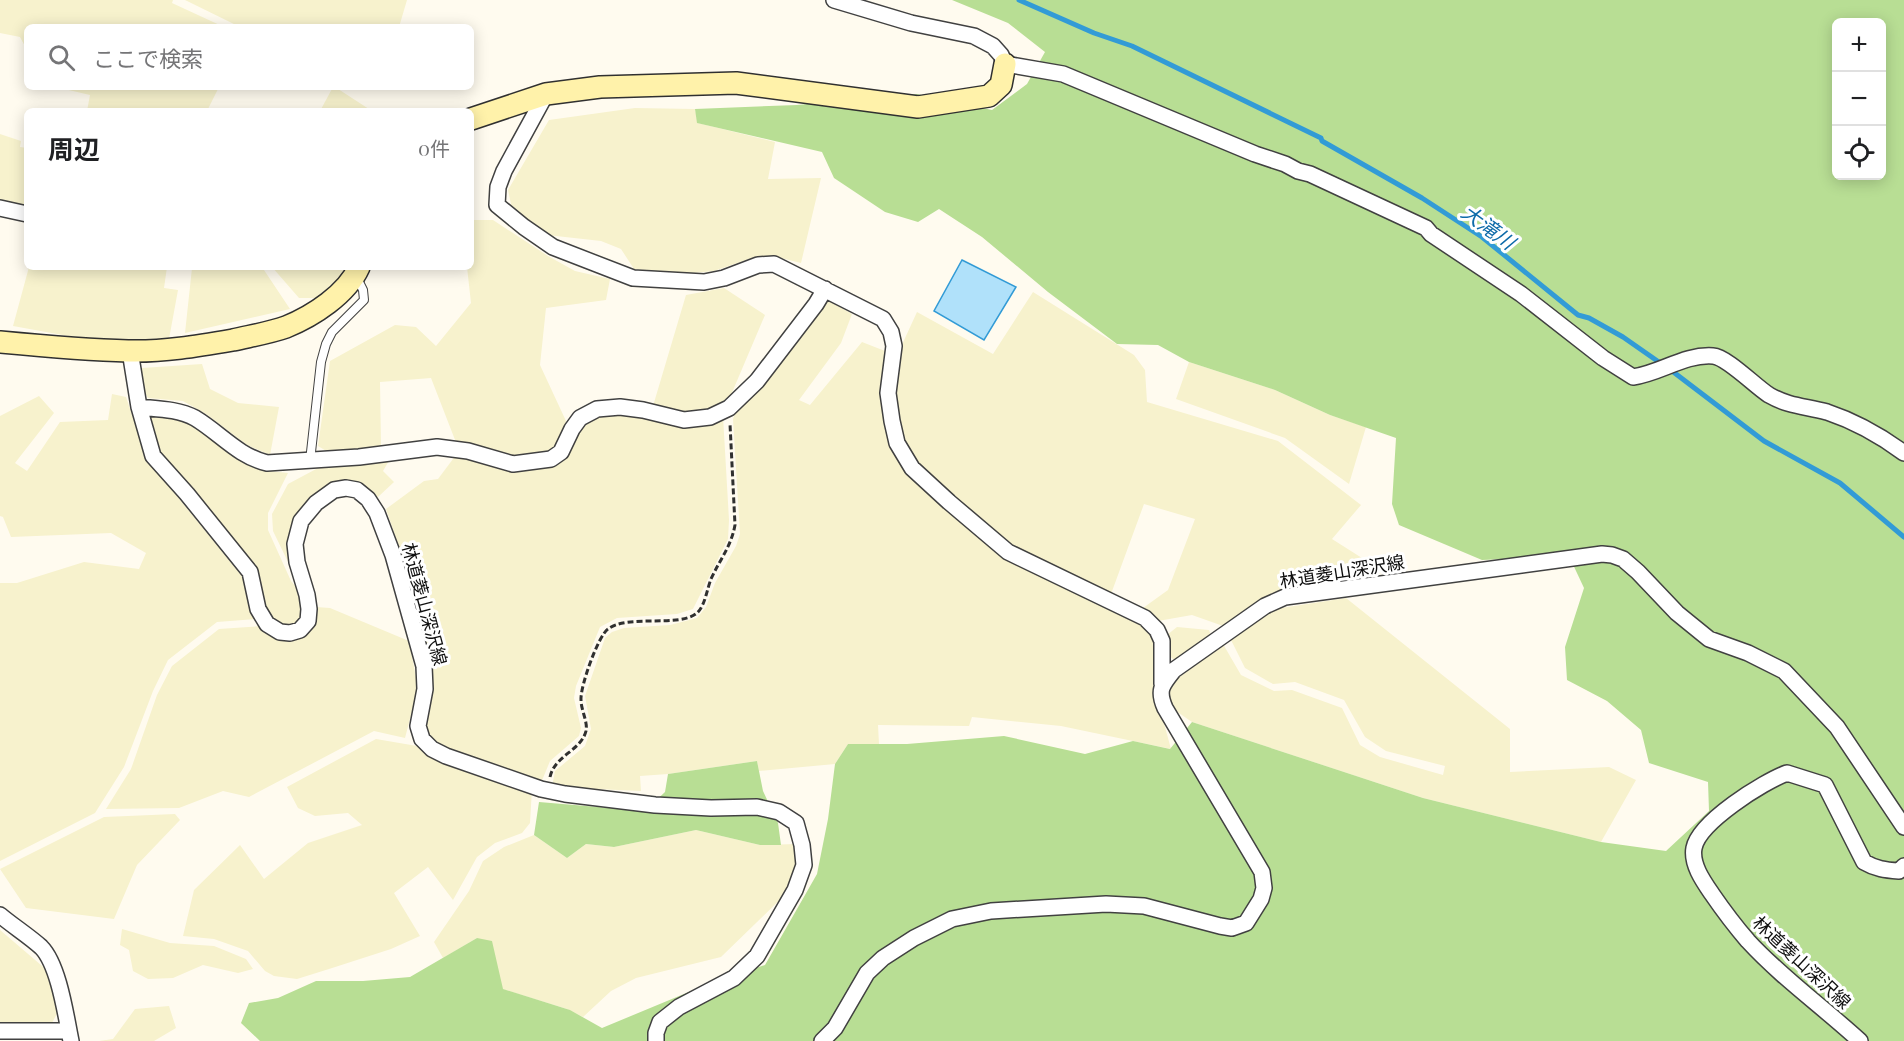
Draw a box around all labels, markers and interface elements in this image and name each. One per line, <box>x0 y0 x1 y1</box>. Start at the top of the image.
map controls <box>1832 18 1886 180</box>
button: + <box>1832 18 1886 72</box>
search box <box>24 24 474 90</box>
icon: search <box>45 41 78 74</box>
text: ここで検索 <box>93 43 203 73</box>
button: − <box>1832 72 1886 126</box>
button: locate <box>1832 126 1886 180</box>
text: 周辺 <box>48 131 100 166</box>
text: 0件 <box>418 134 450 161</box>
water label: 大滝川 <box>1457 197 1523 256</box>
street label: 林道菱山深沢線 <box>397 540 453 668</box>
street label: 林道菱山深沢線 <box>1278 549 1406 593</box>
street label: 林道菱山深沢線 <box>1748 910 1856 1014</box>

